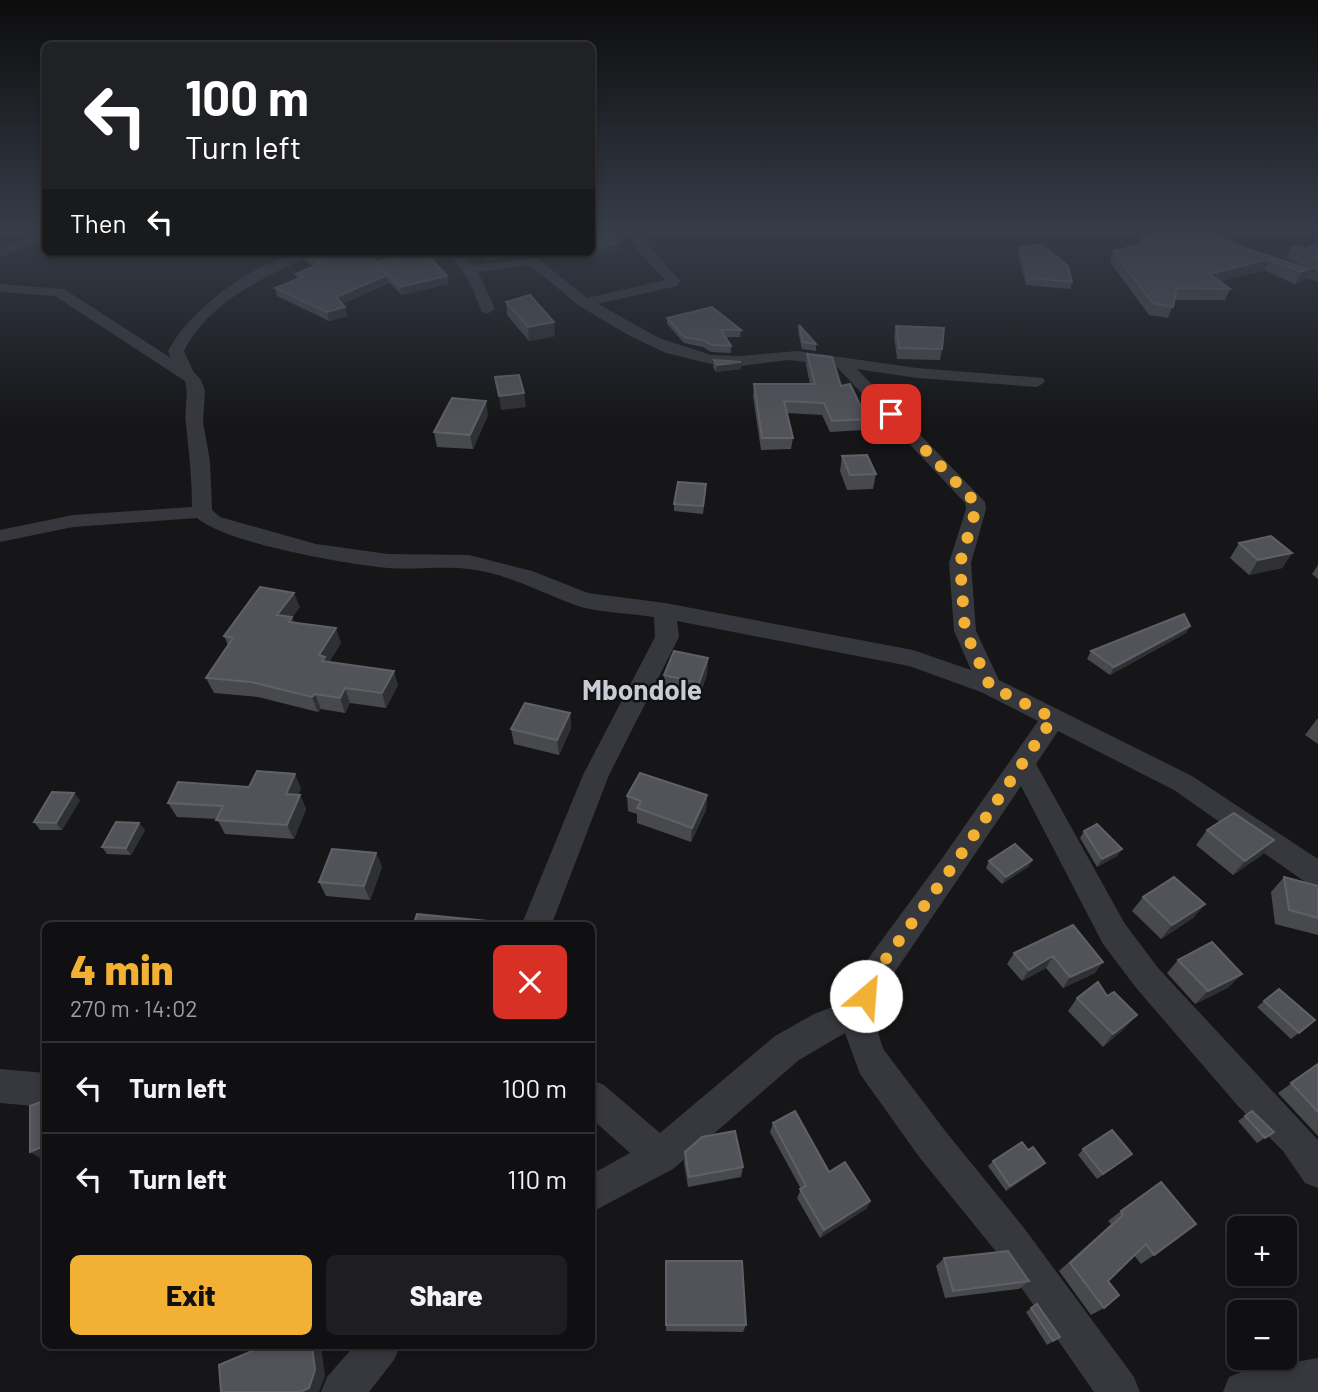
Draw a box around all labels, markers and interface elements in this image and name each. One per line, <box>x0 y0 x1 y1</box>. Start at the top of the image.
text: 100 m <box>185 67 309 126</box>
icon: left <box>70 70 161 161</box>
text: Turn left <box>185 127 302 165</box>
icon: left <box>141 203 179 241</box>
text: Then <box>70 207 127 238</box>
pin <box>861 384 921 444</box>
icon: arrive <box>872 395 910 433</box>
district label: Mbondole <box>582 672 702 706</box>
text: 4 min <box>70 943 174 993</box>
button: close <box>493 945 567 1019</box>
position arrow <box>829 959 903 1033</box>
text: 270 m · 14:02 <box>70 994 198 1022</box>
icon: left <box>70 1069 108 1107</box>
text: Turn left <box>129 1072 227 1103</box>
text: 100 m <box>502 1072 567 1103</box>
icon: left <box>70 1160 108 1198</box>
text: Turn left <box>129 1163 227 1194</box>
text: 110 m <box>507 1163 567 1194</box>
map controls <box>1227 1216 1297 1370</box>
button: + <box>1227 1216 1297 1286</box>
button: Exit <box>70 1255 312 1335</box>
button: Share <box>326 1255 567 1335</box>
button: − <box>1227 1300 1297 1370</box>

